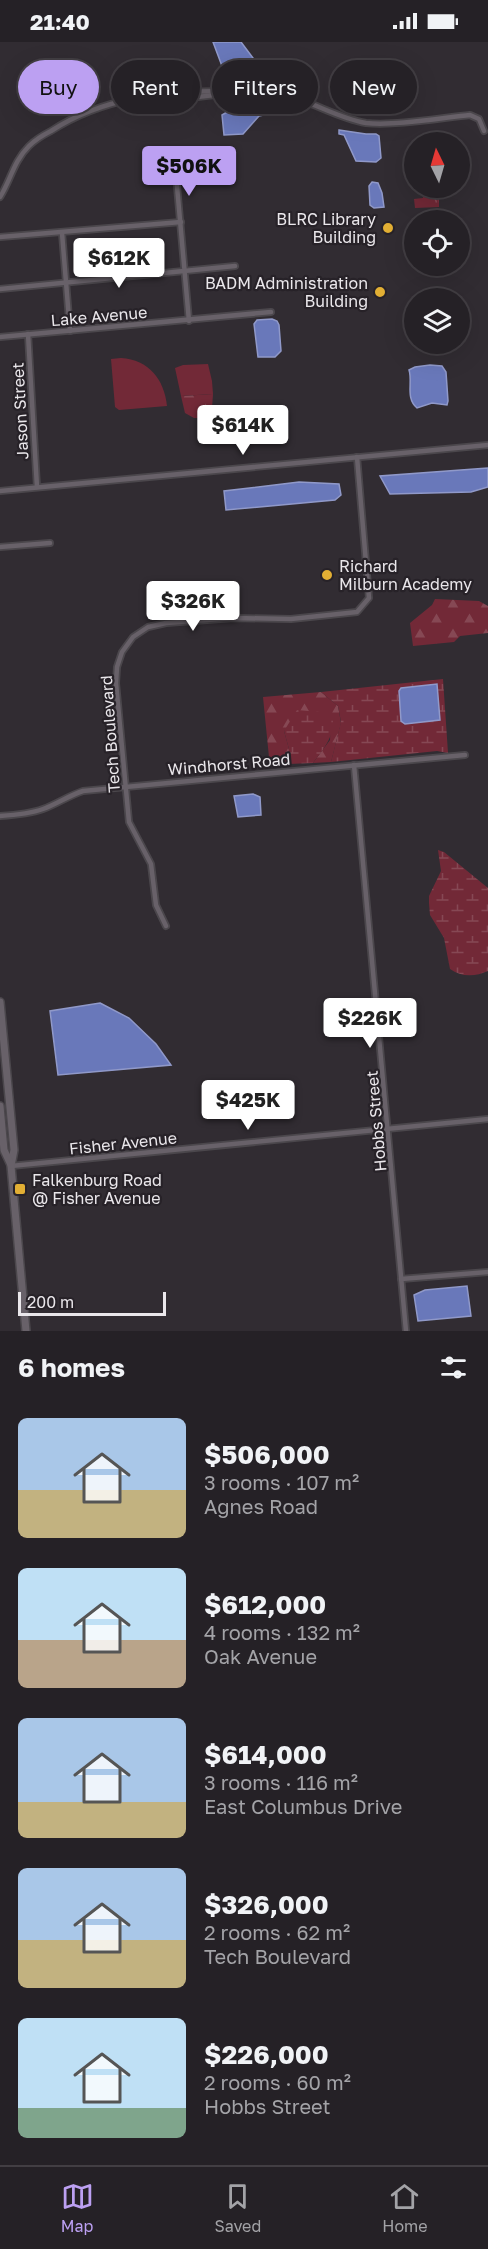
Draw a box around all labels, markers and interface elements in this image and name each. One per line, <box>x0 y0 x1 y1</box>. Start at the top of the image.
text: 21:40 <box>30 8 90 35</box>
chip: Buy <box>18 60 99 114</box>
chip: Rent <box>111 60 200 114</box>
chip: Filters <box>212 60 318 114</box>
chip: New <box>330 60 417 114</box>
north arrow <box>404 132 470 198</box>
map controls <box>404 132 470 354</box>
pin: $506K <box>147 146 231 197</box>
text: $506K <box>156 153 222 177</box>
place label: BLRC Library Building <box>276 209 376 247</box>
button: locate <box>404 210 470 276</box>
marker: BLRC Library Building <box>381 221 395 235</box>
pin: $612K <box>77 238 161 289</box>
text: $612K <box>87 245 151 269</box>
place label: BADM Administration Building <box>205 273 368 311</box>
marker: BADM Administration Building <box>373 285 387 299</box>
button: layers <box>404 288 470 354</box>
street label: Lake Avenue <box>50 302 148 330</box>
street label: Jason Street <box>7 362 33 460</box>
pin: $614K <box>201 405 285 456</box>
text: $614K <box>211 412 275 436</box>
place label: Richard Milburn Academy <box>339 556 472 594</box>
marker: Richard Milburn Academy <box>320 568 334 582</box>
pin: $326K <box>151 581 235 632</box>
text: $326K <box>161 588 226 612</box>
street label: Tech Boulevard <box>96 675 124 793</box>
street label: Windhorst Road <box>167 749 291 779</box>
pin: $226K <box>328 998 412 1049</box>
text: $226K <box>338 1005 403 1029</box>
street label: Hobbs Street <box>362 1070 390 1172</box>
pin: $425K <box>206 1080 290 1131</box>
text: $425K <box>216 1087 280 1111</box>
street label: Fisher Avenue <box>68 1127 178 1159</box>
place label: Falkenburg Road @ Fisher Avenue <box>32 1170 162 1208</box>
marker: Falkenburg Road @ Fisher Avenue <box>13 1182 27 1196</box>
scale bar <box>18 1289 166 1316</box>
text: 200 m <box>27 1292 74 1312</box>
icon: filters <box>437 1351 470 1384</box>
text: 6 homes <box>18 1352 125 1383</box>
text: $506,000 <box>204 1439 330 1470</box>
icon: home <box>66 1442 138 1514</box>
text: 3 rooms · 107 m² <box>204 1470 359 1494</box>
text: Agnes Road <box>204 1494 318 1518</box>
text: $612,000 <box>204 1589 326 1620</box>
icon: home <box>66 1592 138 1664</box>
text: 4 rooms · 132 m² <box>204 1620 360 1644</box>
text: Oak Avenue <box>204 1644 317 1668</box>
text: $614,000 <box>204 1739 327 1770</box>
icon: home <box>66 1742 138 1814</box>
text: 3 rooms · 116 m² <box>204 1770 358 1794</box>
text: East Columbus Drive <box>204 1794 402 1818</box>
text: $326,000 <box>204 1889 329 1920</box>
icon: home <box>66 1892 138 1964</box>
text: 2 rooms · 62 m² <box>204 1920 350 1944</box>
text: Tech Boulevard <box>204 1944 351 1968</box>
text: $226,000 <box>204 2039 329 2070</box>
icon: home <box>66 2042 138 2114</box>
text: 2 rooms · 60 m² <box>204 2070 351 2094</box>
text: Hobbs Street <box>204 2094 331 2118</box>
tab: Map <box>61 2180 94 2236</box>
tab: Saved <box>215 2180 261 2236</box>
tab: Home <box>382 2180 427 2236</box>

